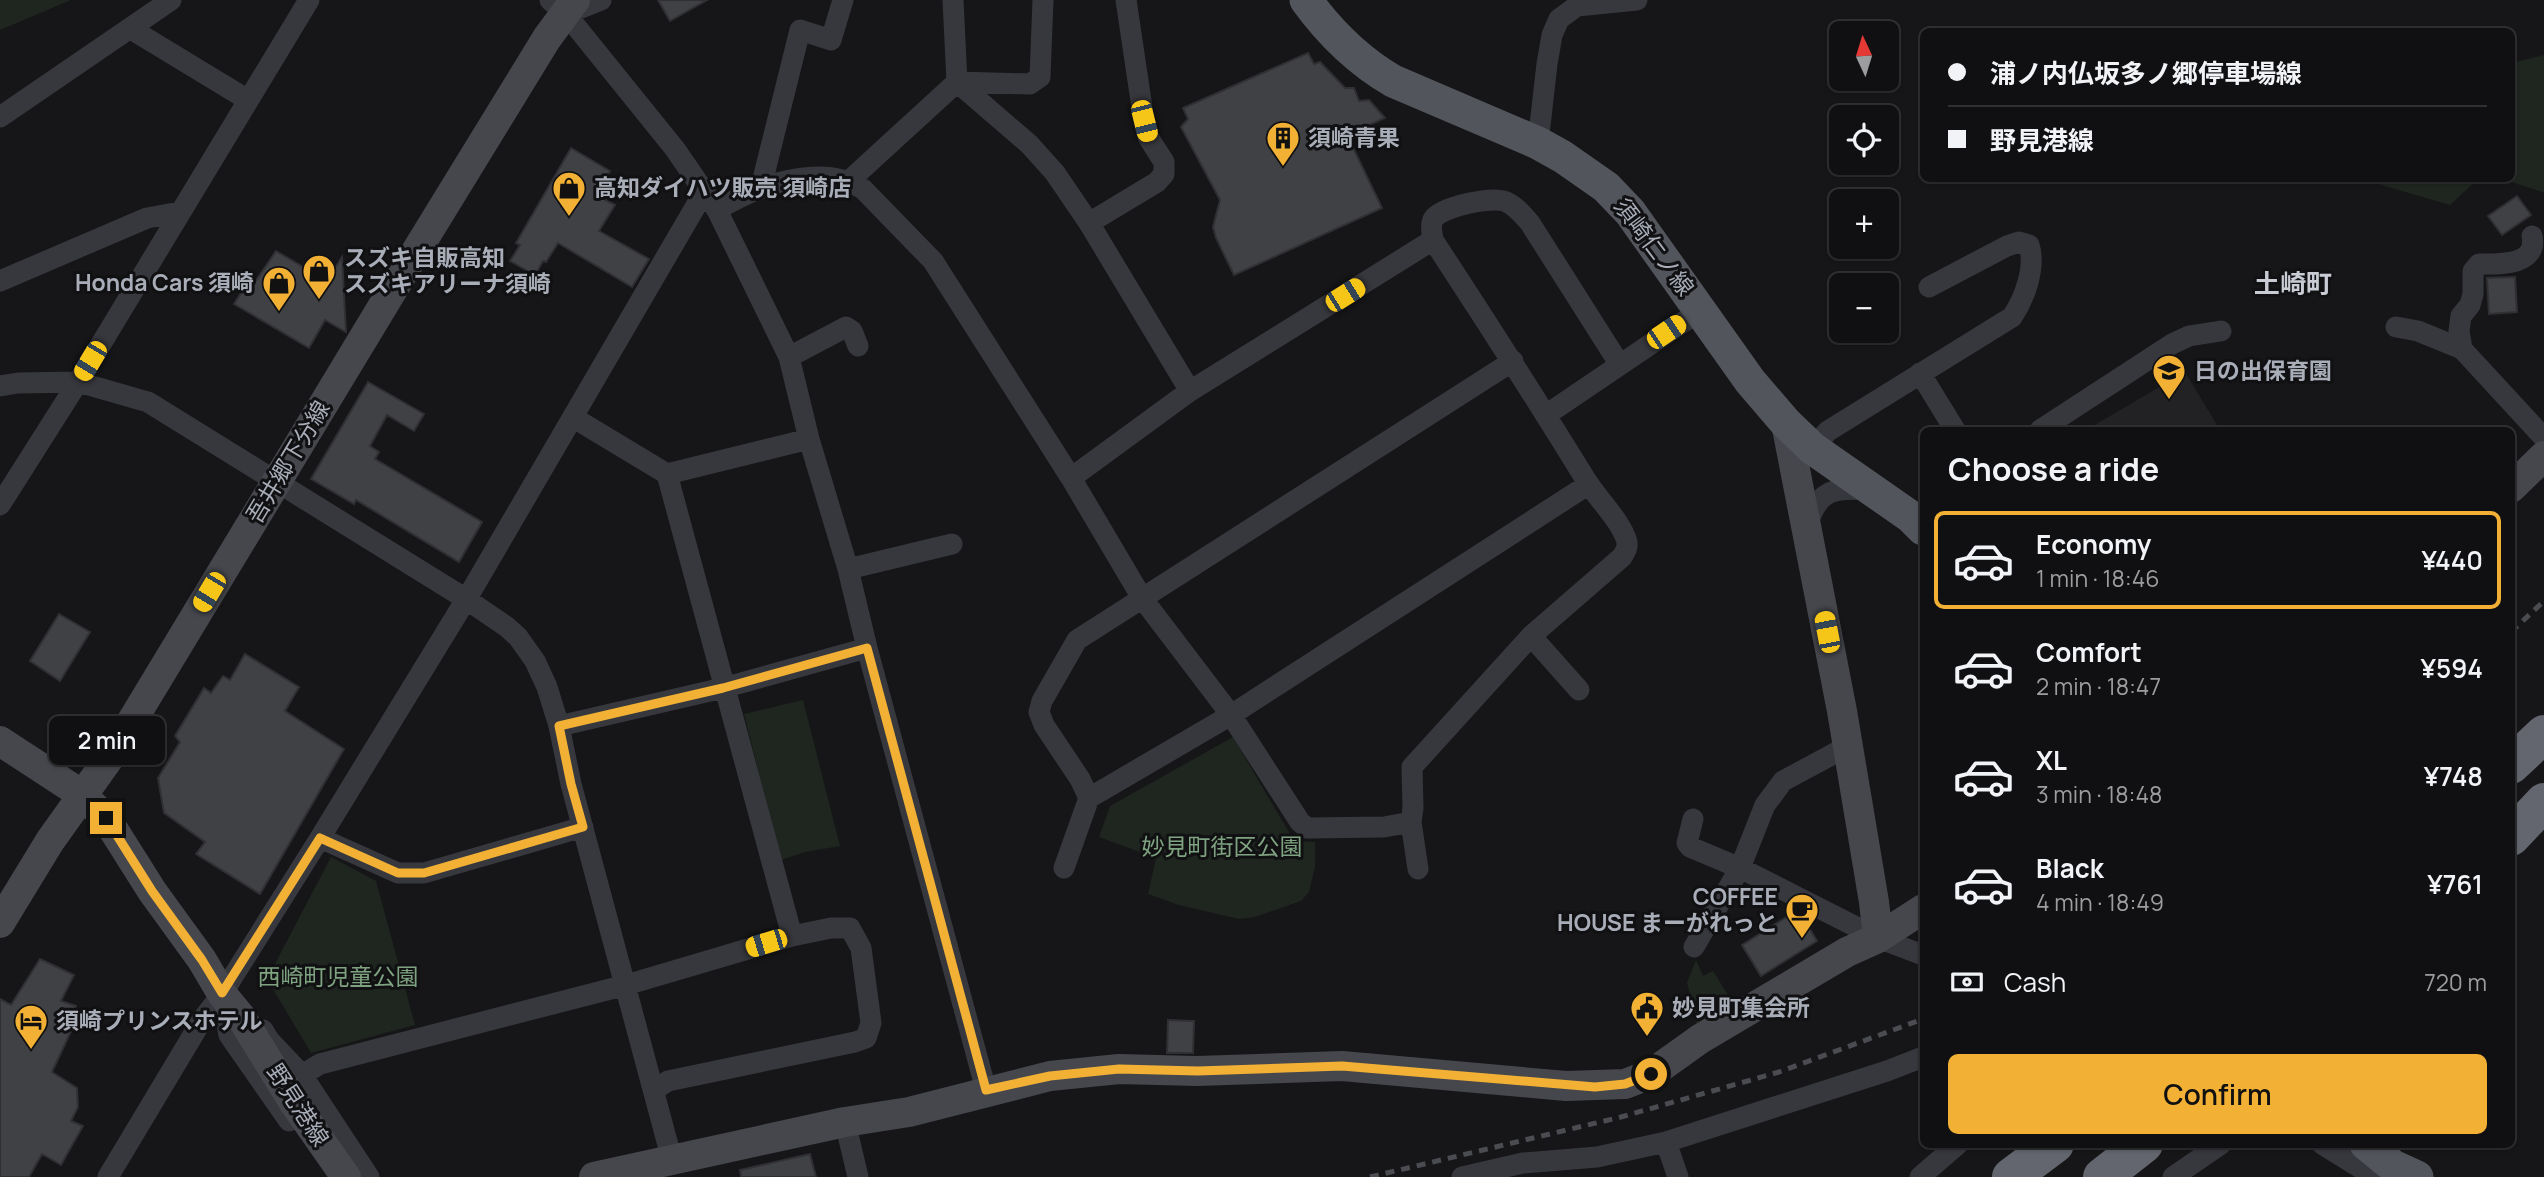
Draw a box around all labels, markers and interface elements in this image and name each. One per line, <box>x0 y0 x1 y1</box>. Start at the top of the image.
north arrow <box>1829 21 1899 91</box>
map controls <box>1829 21 1899 343</box>
text: 浦ノ内仏坂多ノ郷停車場線 <box>1990 55 2302 91</box>
car <box>1129 98 1160 144</box>
button: locate <box>1829 105 1899 175</box>
building icon: 須崎青果 <box>1264 119 1302 168</box>
place label: 須崎青果 <box>1308 121 1400 153</box>
text: 野見港線 <box>1990 122 2094 158</box>
shop icon: 高知ダイハツ販売 須崎店 <box>550 169 588 218</box>
place label: 高知ダイハツ販売 須崎店 <box>594 171 851 203</box>
button: + <box>1829 189 1899 259</box>
street label: 須崎仁ノ線 <box>1607 191 1702 302</box>
place label: スズキ自販高知 スズキアリーナ須崎 <box>344 241 551 299</box>
shop icon: スズキ自販高知 スズキアリーナ須崎 <box>300 252 338 301</box>
shop icon: Honda Cars 須崎 <box>260 264 298 313</box>
district label: 土崎町 <box>2254 265 2332 301</box>
place label: Honda Cars 須崎 <box>75 266 254 298</box>
button: − <box>1829 273 1899 343</box>
car <box>1322 275 1369 315</box>
car <box>1643 312 1690 352</box>
car <box>71 338 110 384</box>
school or university icon: 日の出保育園 <box>2150 352 2188 401</box>
place label: 日の出保育園 <box>2194 354 2332 386</box>
street label: 吾井郷下分線 <box>238 394 336 529</box>
text: Choose a ride <box>1948 447 2159 491</box>
text: Economy <box>2036 526 2151 562</box>
icon: car <box>1952 529 2015 592</box>
text: ¥440 <box>2422 542 2483 578</box>
text: 1 min · 18:46 <box>2036 562 2160 594</box>
car <box>190 569 229 615</box>
car <box>1813 609 1842 655</box>
text: Comfort <box>2036 634 2142 670</box>
icon: car <box>1952 637 2015 700</box>
text: ¥594 <box>2421 650 2483 686</box>
text: 2 min · 18:47 <box>2036 670 2161 702</box>
callout: 2 min <box>48 716 164 766</box>
text: 2 min <box>78 724 136 756</box>
text: XL <box>2036 742 2067 778</box>
icon: car <box>1952 745 2015 808</box>
text: ¥748 <box>2424 758 2483 794</box>
text: 3 min · 18:48 <box>2036 778 2162 810</box>
route end <box>90 802 122 834</box>
park label: 妙見町街区公園 <box>1142 830 1303 862</box>
text: Black <box>2036 850 2104 886</box>
icon: car <box>1952 853 2015 916</box>
text: ¥761 <box>2427 866 2483 902</box>
place label: COFFEE HOUSE まーがれっと <box>1557 880 1778 938</box>
text: 4 min · 18:49 <box>2036 886 2164 918</box>
cafe icon: COFFEE HOUSE まーがれっと <box>1783 891 1821 940</box>
car <box>743 927 790 959</box>
park label: 西崎町児童公園 <box>258 960 419 992</box>
icon: cash <box>1948 963 1986 1001</box>
text: Cash <box>2004 964 2066 1000</box>
text: 720 m <box>2424 966 2487 998</box>
public building icon: 妙見町集会所 <box>1628 989 1666 1038</box>
place label: 妙見町集会所 <box>1672 991 1810 1023</box>
hotel icon: 須崎プリンスホテル <box>12 1002 50 1051</box>
place label: 須崎プリンスホテル <box>56 1004 263 1036</box>
button: Confirm <box>1948 1054 2487 1134</box>
street label: 野見港線 <box>260 1057 337 1152</box>
route start <box>1635 1058 1667 1090</box>

